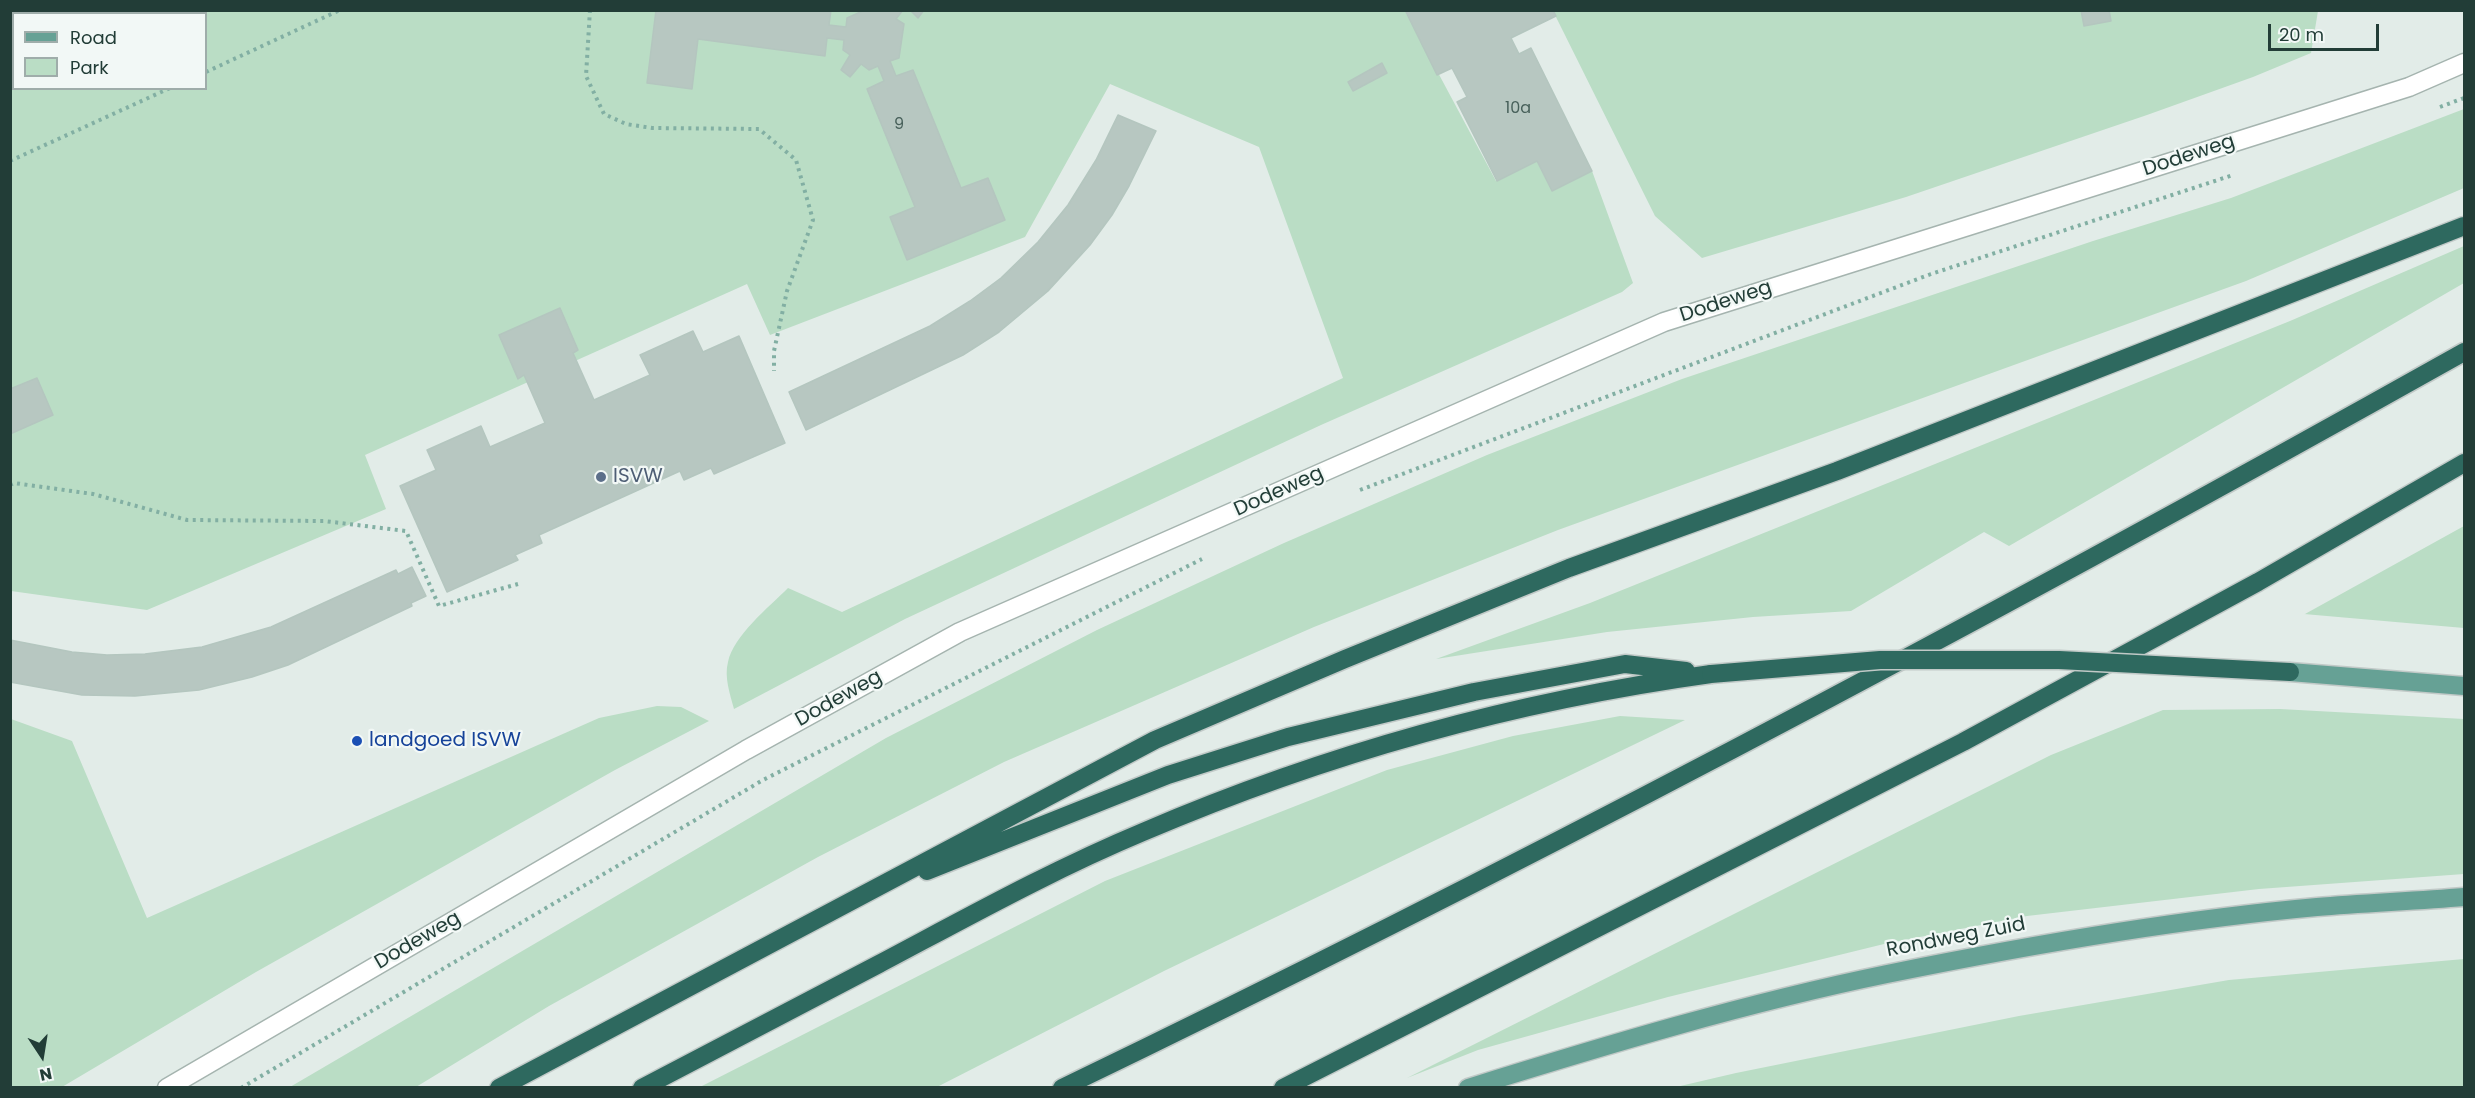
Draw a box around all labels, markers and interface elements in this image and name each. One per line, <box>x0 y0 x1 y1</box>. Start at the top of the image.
legend <box>12 12 207 90</box>
scale bar <box>2271 12 2382 50</box>
text: 20 m <box>2279 22 2324 47</box>
text: Road <box>70 25 117 50</box>
text: Park <box>70 55 109 80</box>
house number: 10a <box>1505 99 1531 119</box>
house number: 9 <box>894 115 904 135</box>
street label: Dodeweg <box>2140 130 2238 182</box>
street label: Dodeweg <box>1677 276 1775 328</box>
street label: Dodeweg <box>1231 462 1327 522</box>
place label: ISVW <box>613 465 663 489</box>
marker: ISVW <box>594 470 608 484</box>
street label: Dodeweg <box>792 665 886 733</box>
place label: landgoed ISVW <box>369 729 521 753</box>
marker: landgoed ISVW <box>350 734 364 748</box>
street label: Dodeweg <box>371 907 465 975</box>
street label: Rondweg Zuid <box>1885 913 2027 963</box>
north arrow <box>12 1026 72 1086</box>
text: N <box>38 1062 54 1087</box>

